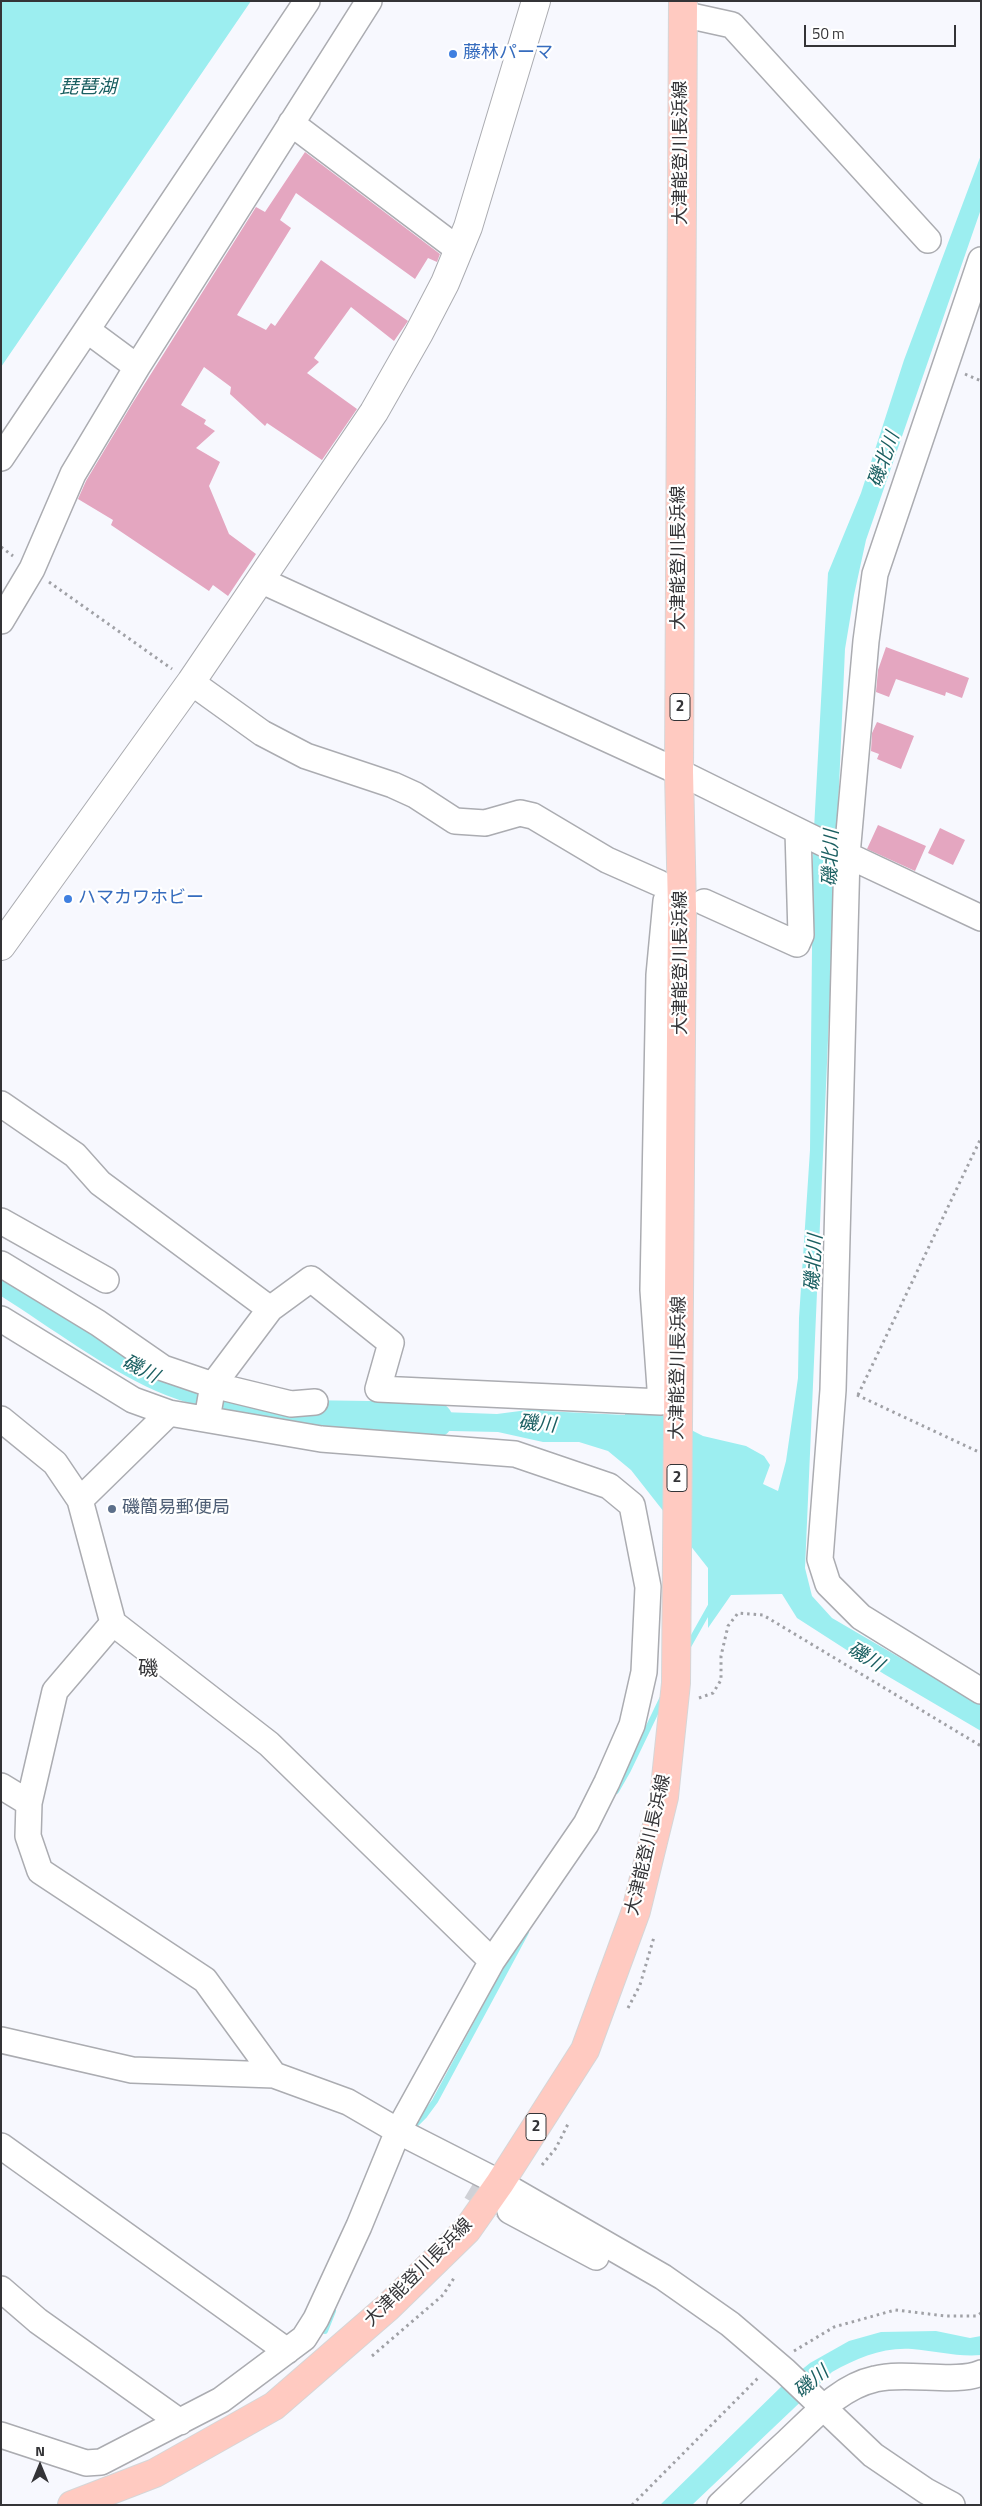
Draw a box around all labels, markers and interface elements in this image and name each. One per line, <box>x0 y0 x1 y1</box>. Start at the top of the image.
scale bar <box>807 15 960 47</box>
text: 50 m <box>812 22 845 45</box>
place label: 藤林パーマ <box>463 43 553 65</box>
marker: 藤林パーマ <box>447 48 459 60</box>
water label: 琵琶湖 <box>60 77 116 99</box>
street label: 大津能登川長浜線 <box>671 81 693 225</box>
water label: 磯北川 <box>865 429 905 491</box>
street label: 大津能登川長浜線 <box>669 486 691 630</box>
road number: 2 <box>670 694 690 720</box>
water label: 磯北川 <box>820 829 844 887</box>
place label: ハマカワホビー <box>78 888 204 910</box>
street label: 大津能登川長浜線 <box>671 891 693 1035</box>
marker: ハマカワホビー <box>62 893 74 905</box>
water label: 磯北川 <box>802 1234 828 1292</box>
street label: 大津能登川長浜線 <box>667 1296 691 1440</box>
water label: 磯川 <box>118 1351 162 1389</box>
water label: 磯川 <box>517 1412 557 1438</box>
road number: 2 <box>667 1465 687 1492</box>
place label: 磯簡易郵便局 <box>122 1498 230 1520</box>
marker: 磯簡易郵便局 <box>106 1503 118 1515</box>
water label: 磯川 <box>843 1638 887 1678</box>
district label: 磯 <box>138 1658 158 1682</box>
street label: 大津能登川長浜線 <box>622 1772 676 1918</box>
road number: 2 <box>526 2114 546 2140</box>
street label: 大津能登川長浜線 <box>360 2214 478 2332</box>
water label: 磯川 <box>790 2362 834 2404</box>
text: N <box>35 2440 45 2461</box>
north arrow <box>15 2441 65 2491</box>

